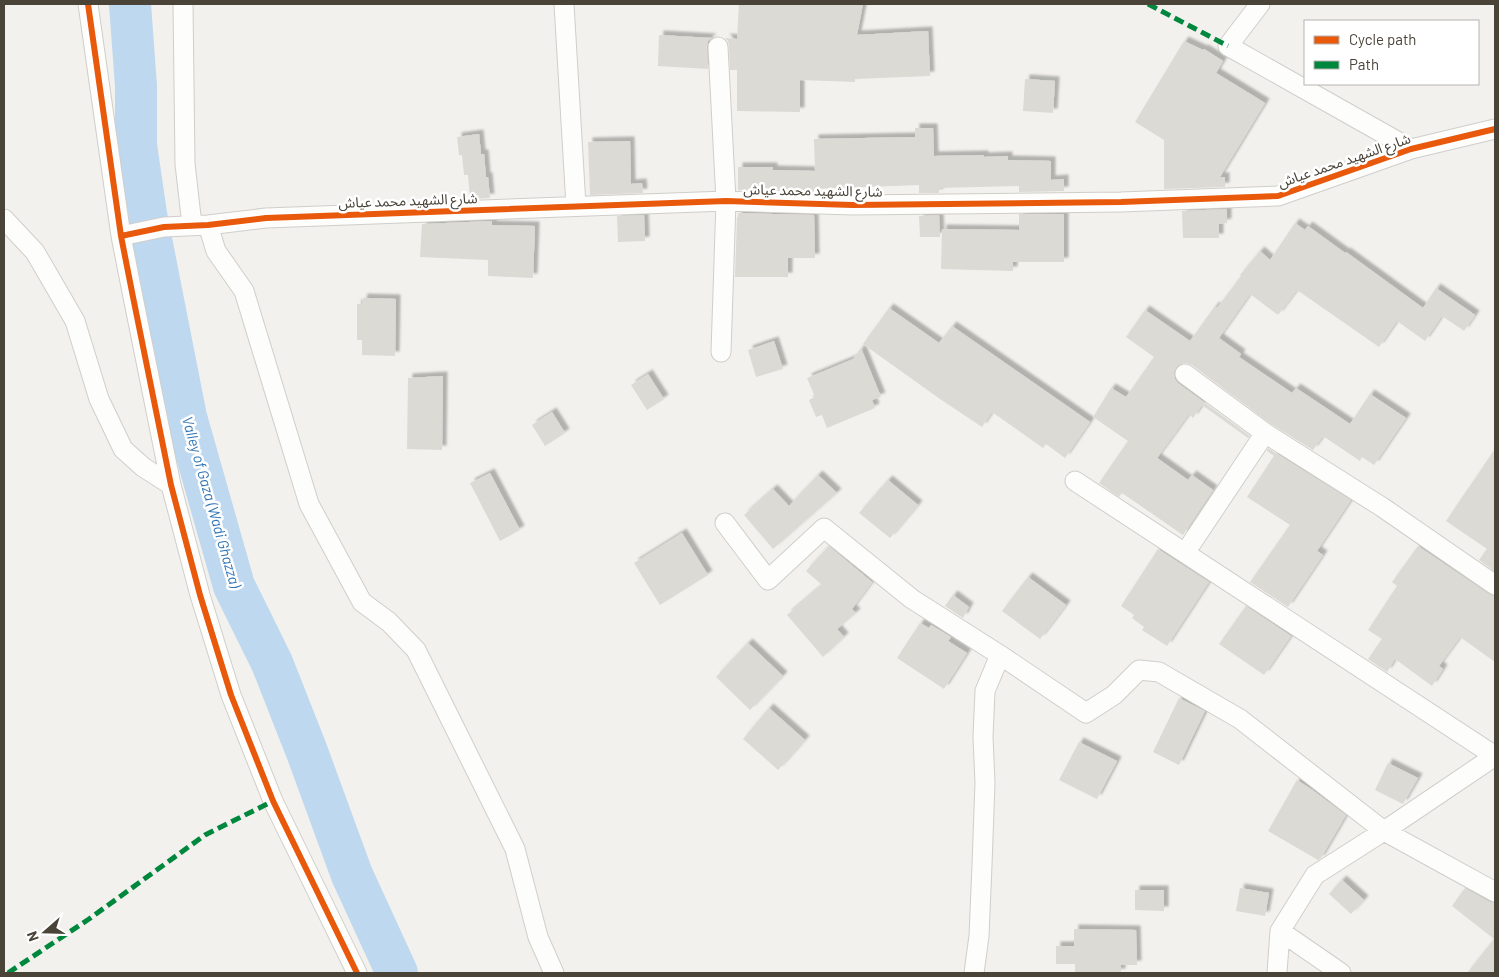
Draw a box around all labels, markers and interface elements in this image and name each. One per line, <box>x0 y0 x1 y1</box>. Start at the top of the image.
legend <box>1304 20 1479 85</box>
text: Cycle path <box>1349 30 1416 48</box>
text: Path <box>1349 55 1379 73</box>
street label: شارع الشهيد محمد عياش <box>1275 129 1414 194</box>
street label: شارع الشهيد محمد عياش <box>743 180 883 203</box>
street label: شارع الشهيد محمد عياش <box>338 189 478 214</box>
water label: Valley of Gaza (Wadi Ghazza) <box>179 414 245 591</box>
north arrow <box>20 907 70 957</box>
text: N <box>23 929 42 944</box>

